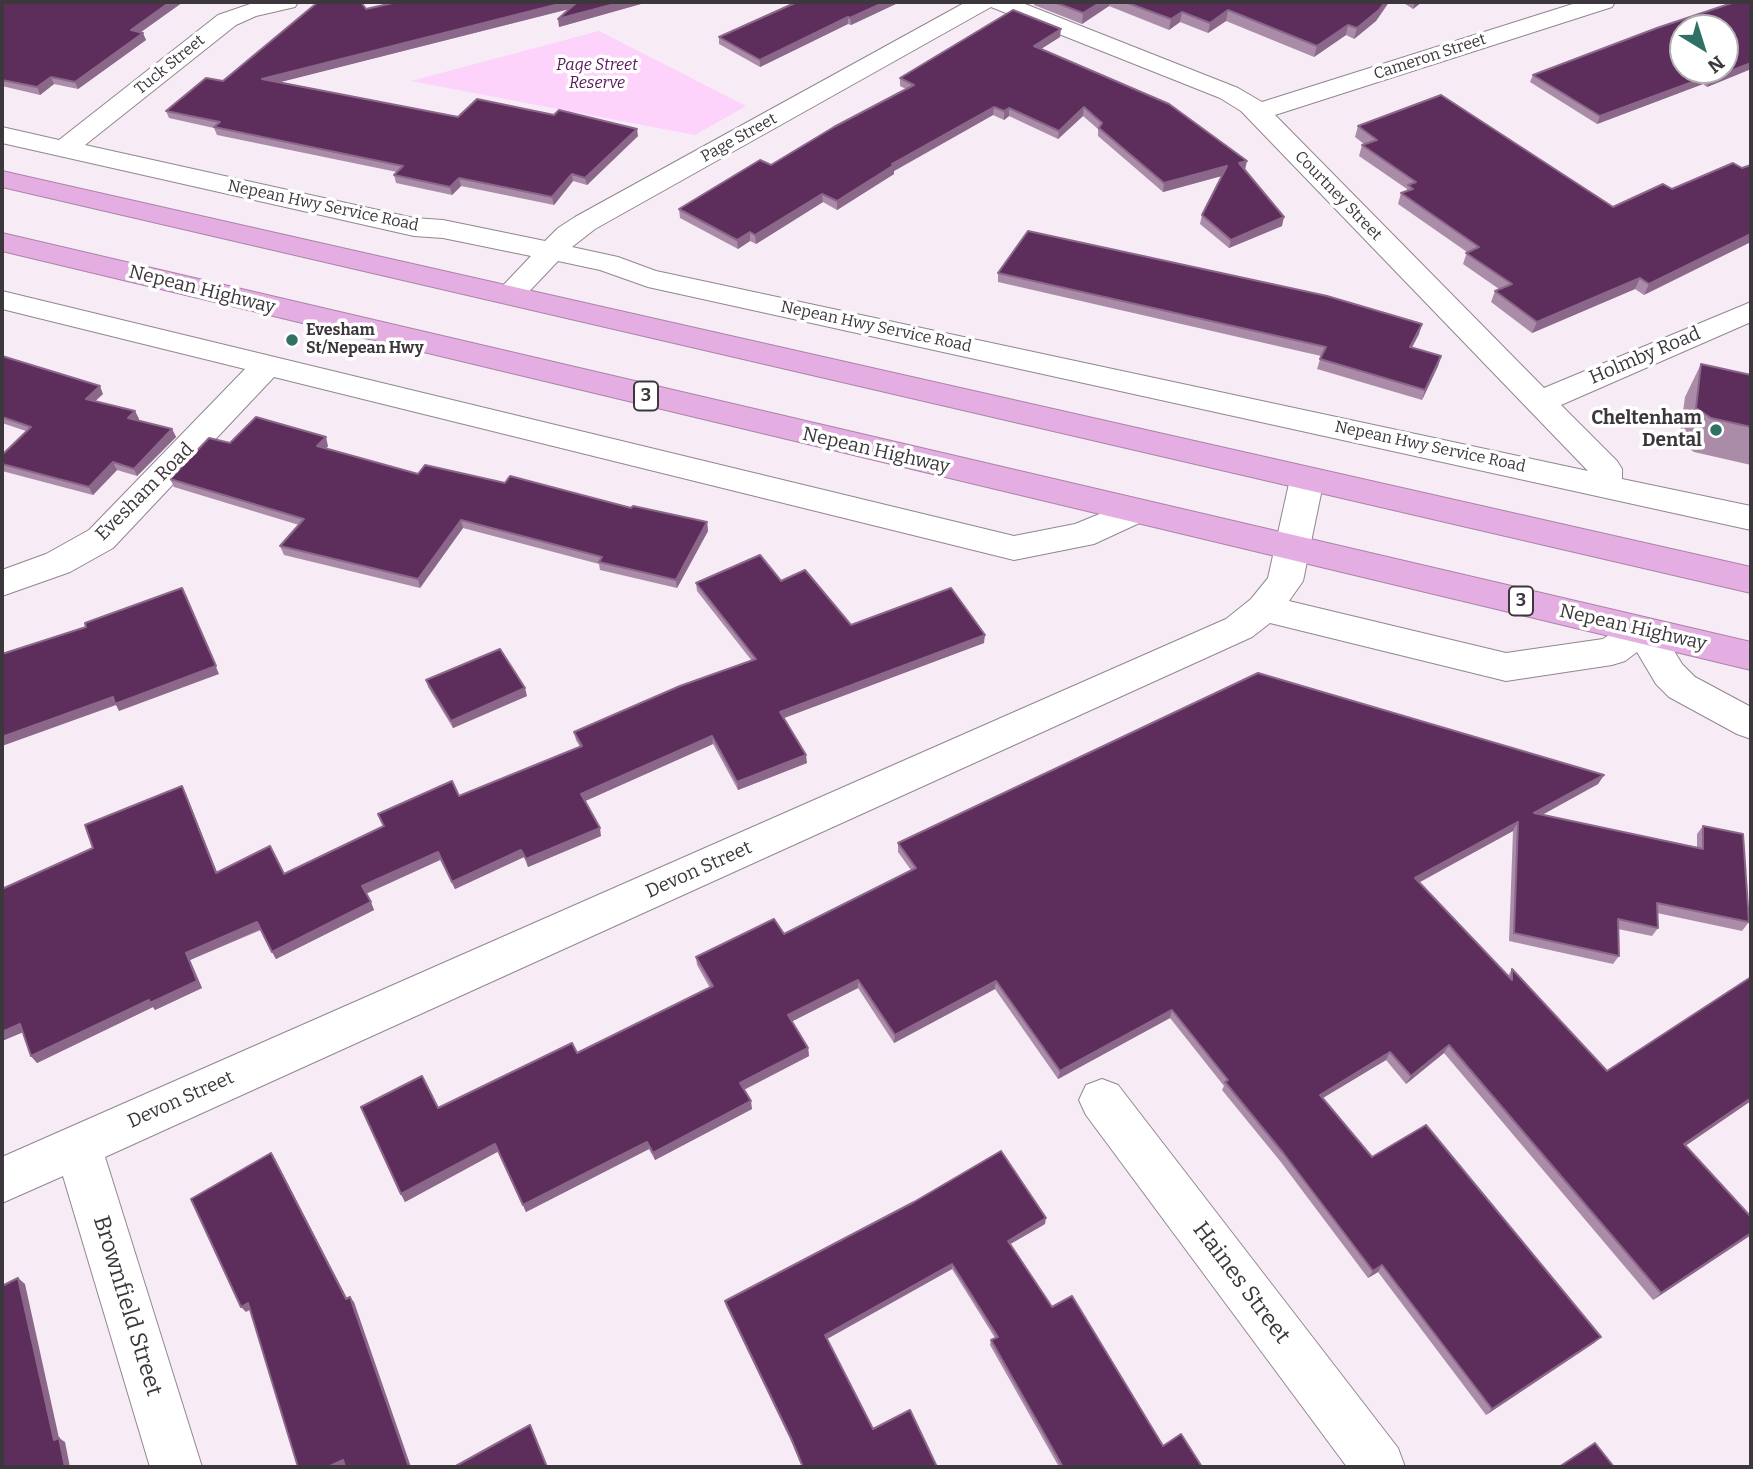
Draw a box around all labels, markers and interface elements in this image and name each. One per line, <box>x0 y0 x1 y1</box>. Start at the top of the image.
north arrow <box>1669 14 1739 84</box>
street label: Cameron Street <box>1371 30 1489 84</box>
street label: Tuck Street <box>131 31 209 99</box>
text: N <box>1703 51 1729 78</box>
park label: Page Street Reserve <box>556 56 638 94</box>
street label: Page Street <box>698 109 780 167</box>
street label: Courtney Street <box>1290 147 1386 245</box>
street label: Nepean Hwy Service Road <box>226 176 420 236</box>
street label: Nepean Highway <box>126 261 278 319</box>
street label: Nepean Hwy Service Road <box>779 297 973 357</box>
place label: Evesham St/Nepean Hwy <box>306 321 424 359</box>
street label: Holmby Road <box>1586 322 1704 390</box>
marker: Evesham St/Nepean Hwy <box>284 332 300 348</box>
road number: 3 <box>634 382 658 410</box>
place label: Cheltenham Dental <box>1591 408 1702 452</box>
street label: Nepean Hwy Service Road <box>1333 417 1527 477</box>
marker: Cheltenham Dental <box>1708 422 1724 438</box>
street label: Nepean Highway <box>800 423 952 479</box>
street label: Evesham Road <box>91 438 199 546</box>
road number: 3 <box>1509 586 1533 616</box>
street label: Nepean Highway <box>1557 600 1709 656</box>
street label: Devon Street <box>642 836 756 904</box>
street label: Devon Street <box>124 1066 238 1134</box>
street label: Brownfield Street <box>86 1213 168 1399</box>
street label: Haines Street <box>1186 1217 1296 1349</box>

